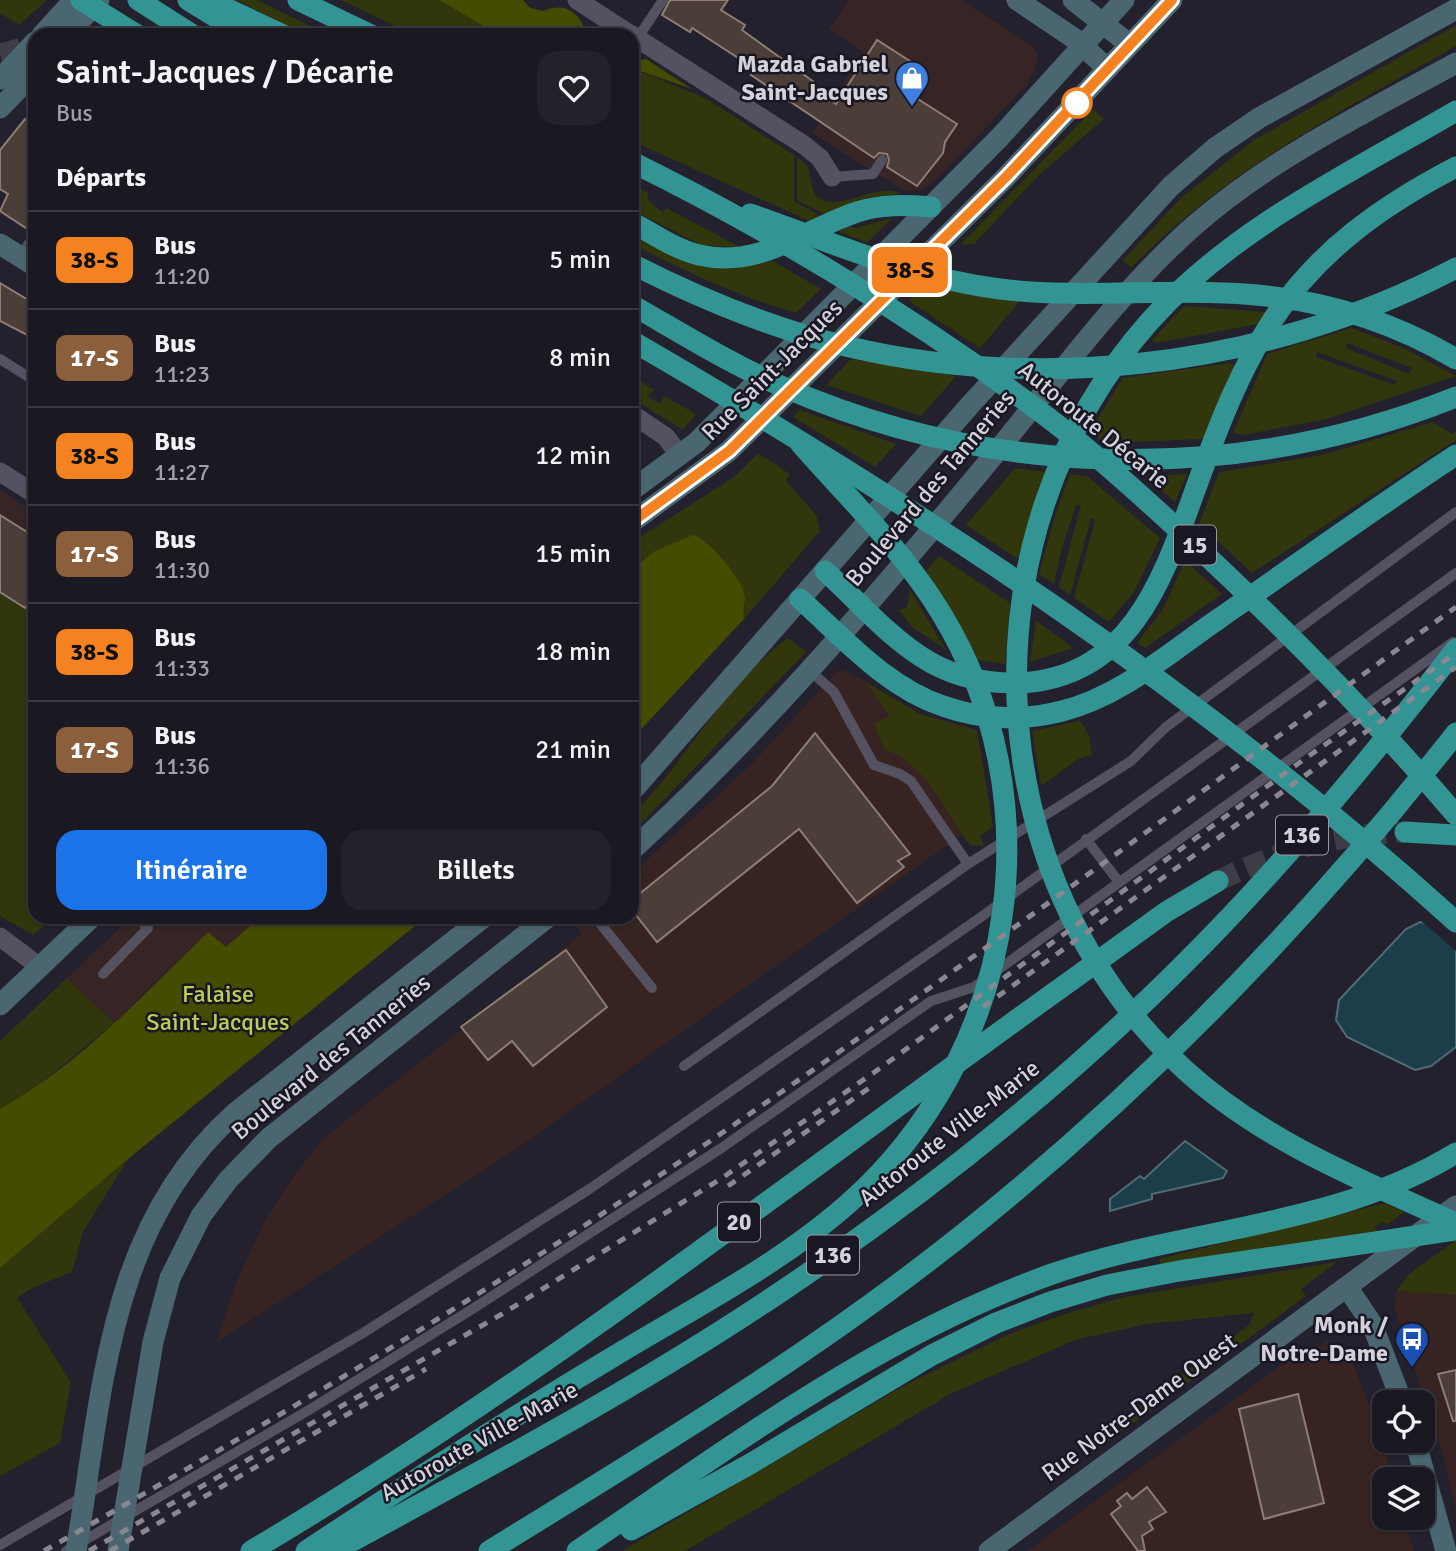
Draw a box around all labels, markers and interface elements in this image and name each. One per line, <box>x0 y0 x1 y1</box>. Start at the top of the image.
place label: Mazda Gabriel Saint-Jacques <box>737 49 888 107</box>
button: heart <box>537 51 611 125</box>
text: Saint-Jacques / Décarie <box>56 52 394 93</box>
shop icon: Mazda Gabriel Saint-Jacques <box>893 59 931 108</box>
unlabelled marker <box>1062 88 1092 118</box>
text: Bus <box>56 99 93 128</box>
text: Départs <box>56 162 146 194</box>
text: Bus <box>154 230 196 262</box>
text: 5 min <box>549 244 611 276</box>
text: 38-S <box>70 245 119 275</box>
line badge: 38-S <box>861 247 959 293</box>
text: 38-S <box>886 255 934 285</box>
text: 11:20 <box>154 262 210 291</box>
street label: Rue Saint-Jacques <box>695 293 849 447</box>
text: Bus <box>154 328 196 360</box>
text: 8 min <box>549 342 611 374</box>
text: 17-S <box>70 343 119 373</box>
street label: Autoroute Décarie <box>1012 355 1176 495</box>
text: 11:23 <box>154 360 210 389</box>
street label: Boulevard des Tanneries <box>839 384 1021 592</box>
text: Bus <box>154 426 196 458</box>
text: 12 min <box>535 440 611 472</box>
text: 38-S <box>70 441 119 471</box>
text: 11:27 <box>154 458 210 487</box>
text: Bus <box>154 524 196 556</box>
road number: 15 <box>1174 526 1216 565</box>
text: 15 min <box>535 538 611 570</box>
text: 17-S <box>70 539 119 569</box>
text: 11:30 <box>154 556 210 585</box>
text: Bus <box>154 622 196 654</box>
text: 18 min <box>535 636 611 668</box>
text: 38-S <box>70 637 119 667</box>
text: 11:33 <box>154 654 210 683</box>
text: Bus <box>154 720 196 752</box>
text: 21 min <box>535 734 611 766</box>
text: 17-S <box>70 735 119 765</box>
text: 11:36 <box>154 752 210 781</box>
road number: 136 <box>1276 816 1328 855</box>
button: Itinéraire <box>56 830 327 910</box>
button: Billets <box>341 830 611 910</box>
street label: Boulevard des Tanneries <box>225 967 437 1147</box>
park label: Falaise Saint-Jacques <box>146 979 290 1037</box>
street label: Autoroute Ville-Marie <box>853 1053 1045 1213</box>
road number: 20 <box>718 1203 760 1242</box>
road number: 136 <box>807 1236 859 1274</box>
place label: Monk / Notre-Dame <box>1260 1310 1388 1368</box>
bus stop icon: Monk / Notre-Dame <box>1393 1320 1431 1369</box>
street label: Rue Notre-Dame Ouest <box>1036 1326 1242 1488</box>
street label: Autoroute Ville-Marie <box>375 1374 583 1508</box>
map controls <box>1372 1390 1435 1530</box>
button: locate <box>1372 1390 1435 1453</box>
button: layers <box>1372 1467 1435 1530</box>

